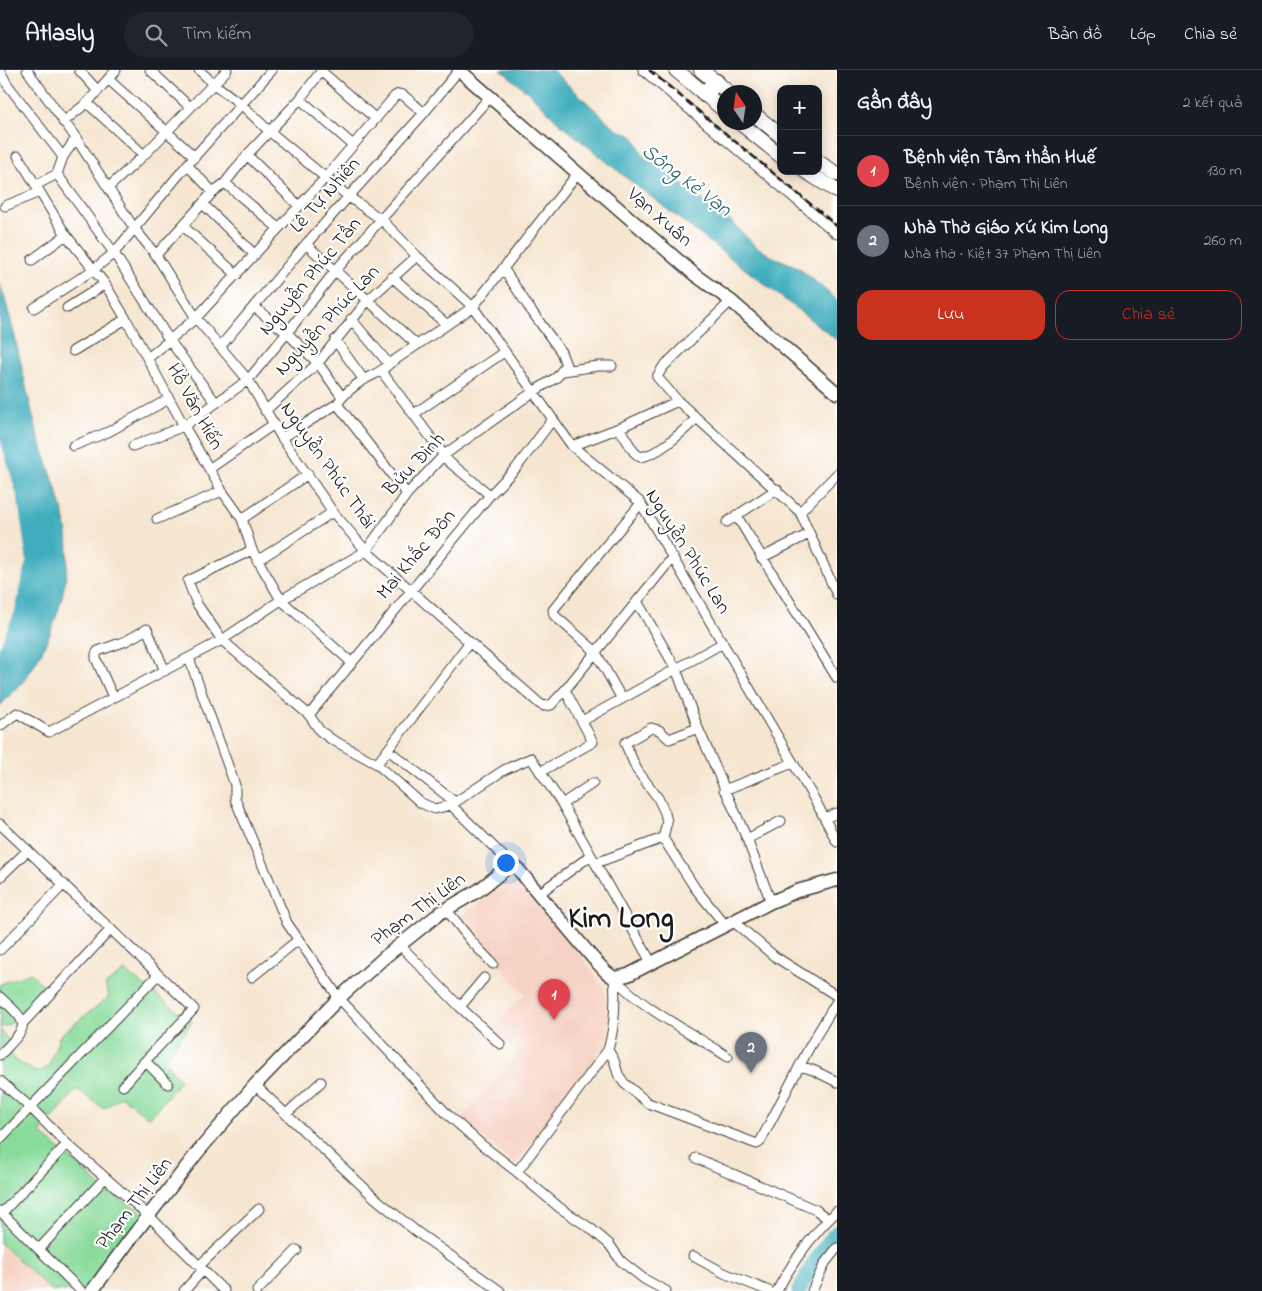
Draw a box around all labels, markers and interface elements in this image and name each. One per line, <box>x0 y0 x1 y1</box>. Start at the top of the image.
search box <box>124 12 474 57</box>
text: Atlasly <box>25 17 94 52</box>
icon: search <box>142 21 170 49</box>
text: Tìm kiếm <box>182 21 251 48</box>
text: Bản đồ <box>1048 22 1102 48</box>
text: Lớp <box>1130 22 1156 48</box>
text: Chia sẻ <box>1184 22 1237 48</box>
north arrow <box>717 85 762 130</box>
map controls <box>777 85 822 175</box>
button: + <box>777 85 822 130</box>
text: Gần đây <box>857 88 932 118</box>
text: 2 kết quả <box>1183 91 1242 115</box>
button: − <box>777 130 822 175</box>
water label: Sông Kẻ Vạn <box>634 137 738 226</box>
text: Bệnh viện Tâm thần Huế <box>904 145 1095 172</box>
street label: Lê Tự Nhiên <box>284 151 368 240</box>
text: 1 <box>870 159 876 183</box>
text: 130 m <box>1207 159 1242 183</box>
text: Bệnh viện · Phạm Thị Liên <box>904 172 1068 196</box>
street label: Vạn Xuân <box>619 181 698 255</box>
street label: Nguyễn Phúc Tần <box>253 211 370 343</box>
text: Nhà Thờ Giáo Xứ Kim Long <box>904 215 1108 242</box>
text: 2 <box>869 229 877 253</box>
text: 260 m <box>1204 229 1242 253</box>
text: Nhà thờ · Kiệt 37 Phạm Thị Liên <box>904 242 1101 266</box>
street label: Nguyễn Phúc Lan <box>269 259 388 384</box>
button: Lưu <box>857 290 1045 340</box>
button: Chia sẻ <box>1055 290 1242 340</box>
street label: Hồ Văn Hiến <box>158 358 230 456</box>
street label: Nguyễn Phúc Thái <box>272 397 382 536</box>
street label: Bửu Đình <box>376 427 453 504</box>
street label: Nguyễn Phúc Lan <box>636 484 737 621</box>
street label: Mai Khắc Đôn <box>370 503 464 607</box>
your location <box>493 850 519 876</box>
street label: Phạm Thị Liên <box>366 866 472 954</box>
district label: Kim Long <box>568 898 674 943</box>
pin: 1 <box>538 979 570 1020</box>
pin: 2 <box>735 1032 767 1073</box>
street label: Phạm Thị Liên <box>90 1151 181 1257</box>

